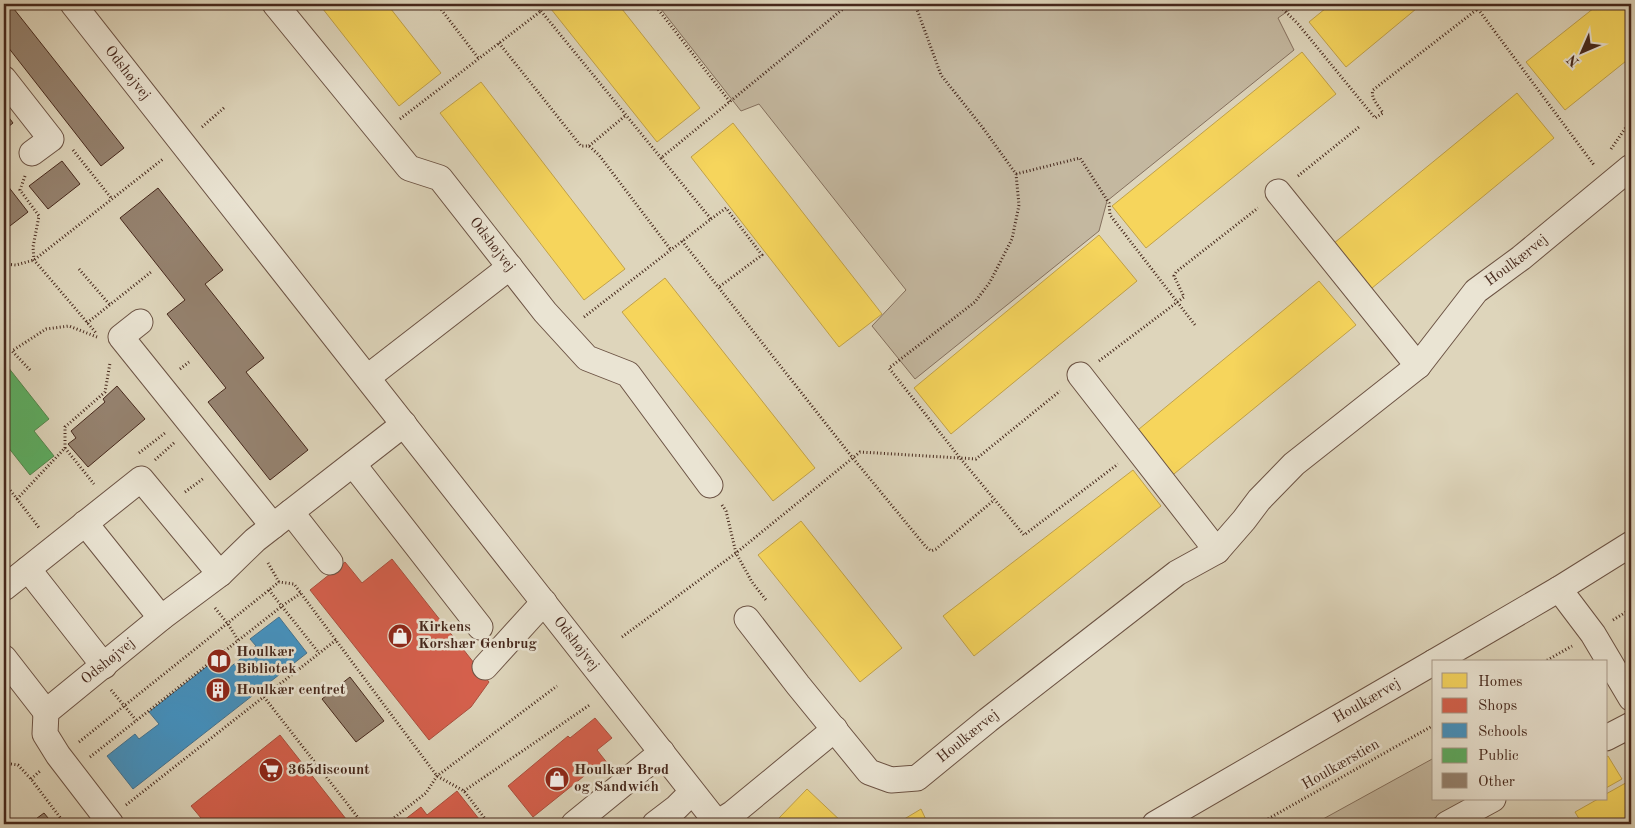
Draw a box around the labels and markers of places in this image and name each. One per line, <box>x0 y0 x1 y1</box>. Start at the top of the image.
place label: Kirkens Korshær Genbrug <box>418 620 538 652</box>
shop icon: Kirkens Korshær Genbrug <box>387 623 413 649</box>
place label: Houlkær Bibliotek <box>236 645 297 677</box>
library icon: Houlkær Bibliotek <box>206 648 232 674</box>
building icon: Houlkær centret <box>205 677 231 703</box>
place label: Houlkær centret <box>236 683 346 698</box>
supermarket icon: 365discount <box>258 757 284 783</box>
place label: 365discount <box>288 763 370 778</box>
place label: Houlkær Brød og Sandwich <box>574 763 669 795</box>
shop icon: Houlkær Brød og Sandwich <box>544 766 570 792</box>

